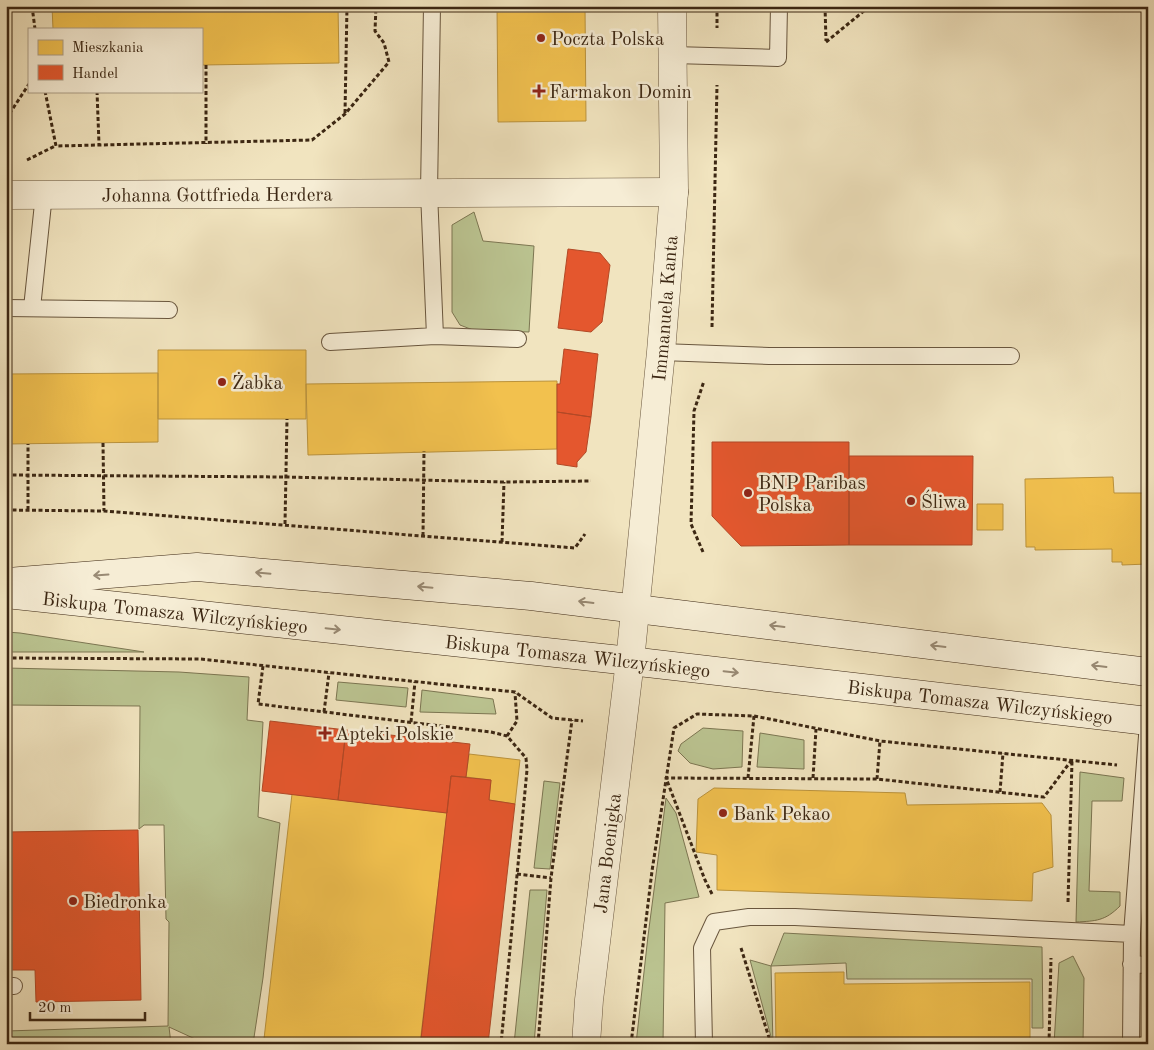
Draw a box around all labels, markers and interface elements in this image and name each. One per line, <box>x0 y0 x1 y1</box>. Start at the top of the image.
legend <box>28 28 202 92</box>
place label: Poczta Polska <box>551 31 665 50</box>
marker: Poczta Polska <box>535 32 547 44</box>
text: Mieszkania <box>72 41 144 56</box>
text: Handel <box>72 67 118 82</box>
place label: Farmakon Domin <box>549 84 692 103</box>
marker: Farmakon Domin <box>533 85 545 97</box>
street label: Johanna Gottfrieda Herdera <box>101 187 333 207</box>
street label: Immanuela Kanta <box>651 234 682 382</box>
place label: Żabka <box>232 372 283 394</box>
marker: Żabka <box>216 376 228 388</box>
place label: BNP Paribas Polska <box>758 475 866 516</box>
marker: BNP Paribas Polska <box>742 487 754 499</box>
place label: Śliwa <box>921 489 967 513</box>
marker: Śliwa <box>905 495 917 507</box>
one-way arrow <box>255 568 271 578</box>
one-way arrow <box>93 570 109 579</box>
one-way arrow <box>417 582 433 591</box>
street label: Biskupa Tomasza Wilczyńskiego <box>41 591 309 638</box>
one-way arrow <box>579 597 595 607</box>
one-way arrow <box>769 621 785 631</box>
one-way arrow <box>325 624 341 634</box>
street label: Biskupa Tomasza Wilczyńskiego <box>444 634 711 682</box>
one-way arrow <box>930 641 946 651</box>
one-way arrow <box>1092 661 1108 671</box>
one-way arrow <box>722 667 738 677</box>
street label: Biskupa Tomasza Wilczyńskiego <box>846 679 1114 729</box>
place label: Apteki Polskie <box>335 726 454 745</box>
marker: Apteki Polskie <box>319 727 331 739</box>
street label: Jana Boenigka <box>593 792 626 915</box>
place label: Bank Pekao <box>733 806 830 825</box>
marker: Bank Pekao <box>717 807 729 819</box>
place label: Biedronka <box>83 894 167 913</box>
marker: Biedronka <box>67 895 79 907</box>
scale bar <box>30 990 145 1022</box>
text: 20 m <box>38 1001 72 1016</box>

